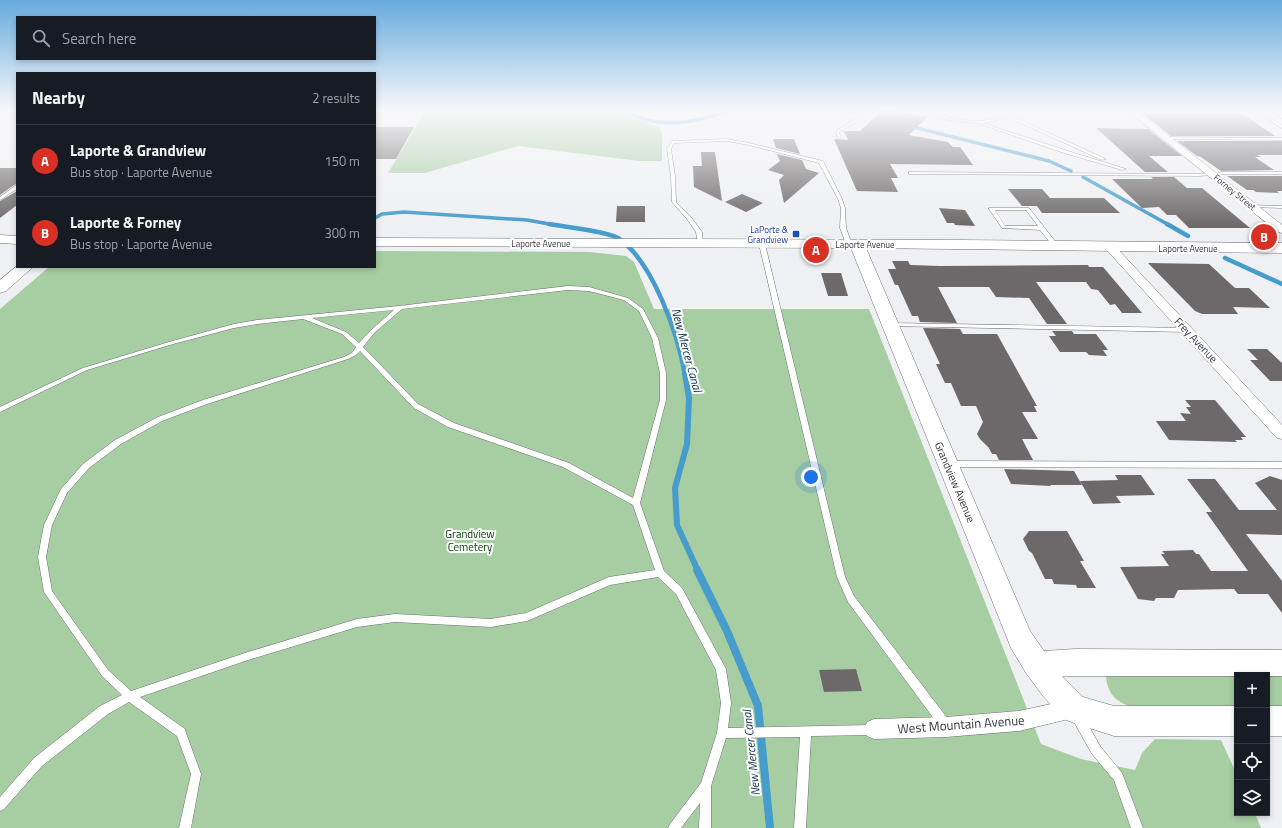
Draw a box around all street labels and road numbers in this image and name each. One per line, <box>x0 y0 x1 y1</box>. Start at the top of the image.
street label: Forney Street <box>1211 171 1260 214</box>
street label: Laporte Avenue <box>511 237 571 250</box>
street label: Laporte Avenue <box>835 238 895 251</box>
street label: Laporte Avenue <box>1158 242 1218 255</box>
street label: Frey Avenue <box>1171 314 1222 367</box>
street label: Grandview Avenue <box>931 439 979 525</box>
street label: West Mountain Avenue <box>897 710 1025 738</box>

